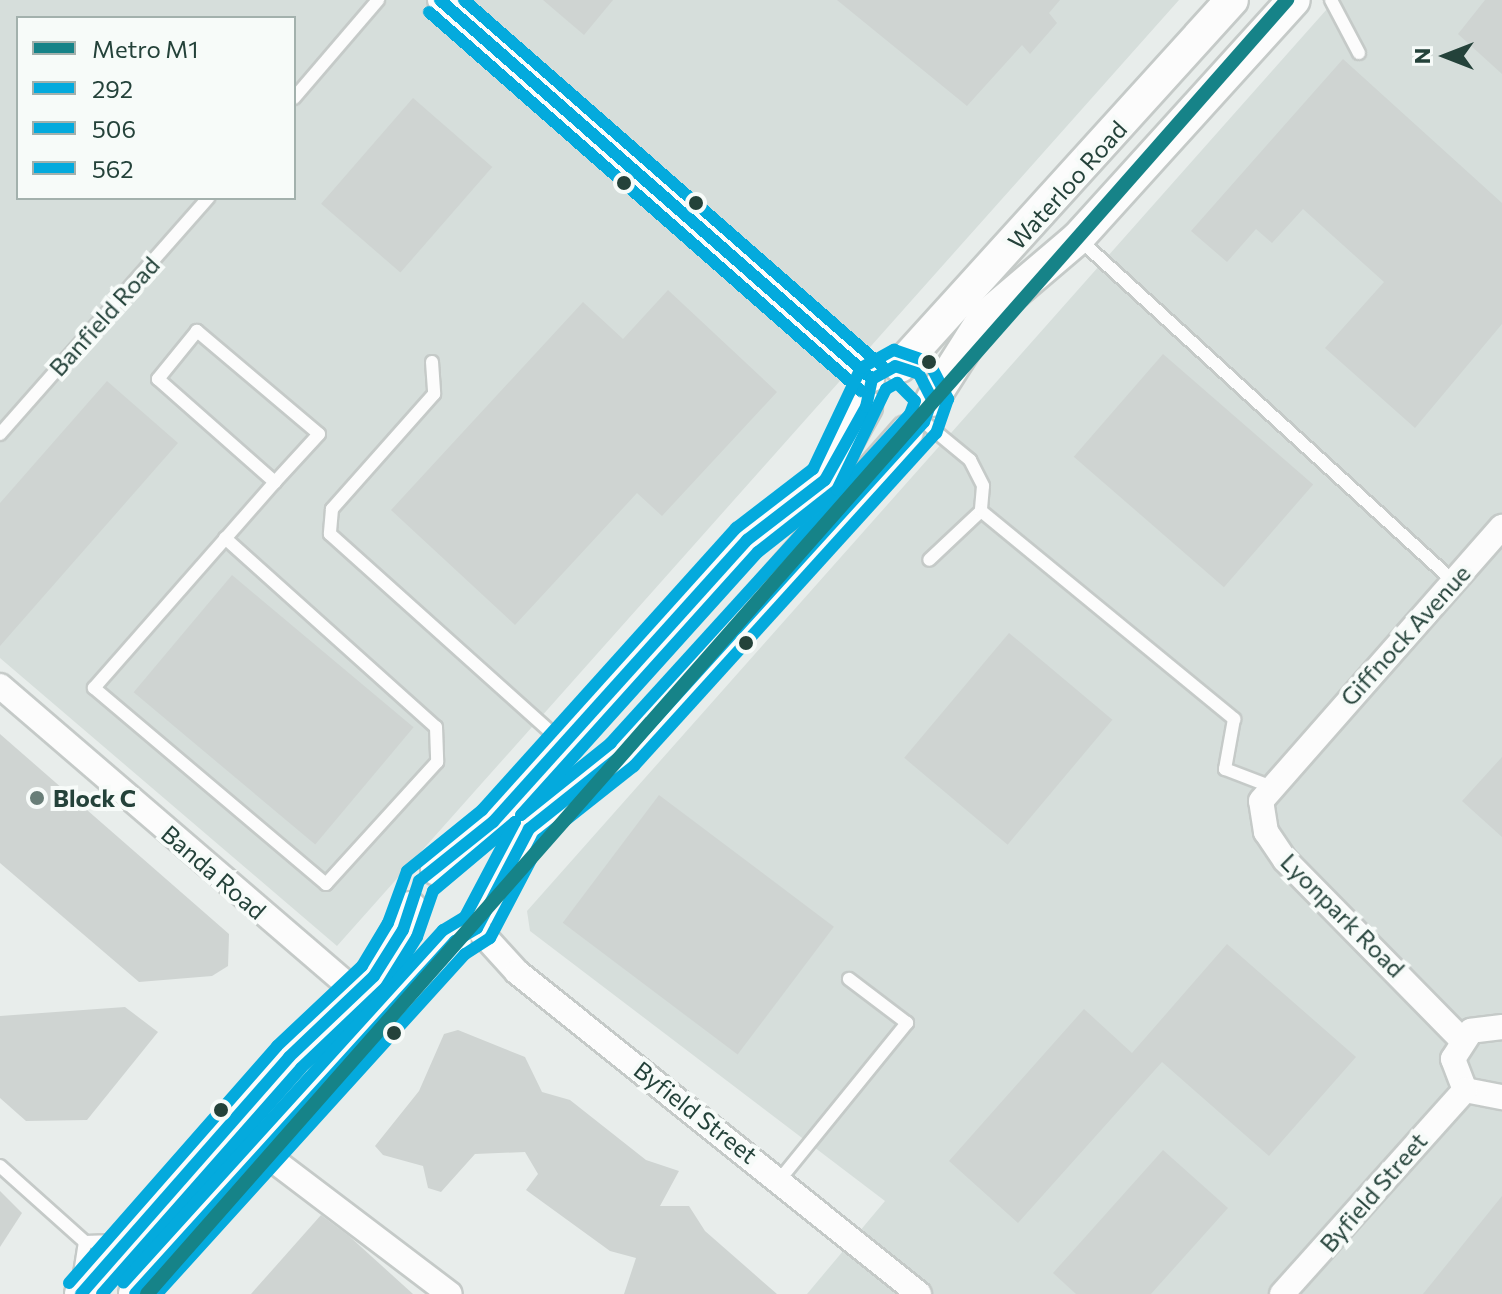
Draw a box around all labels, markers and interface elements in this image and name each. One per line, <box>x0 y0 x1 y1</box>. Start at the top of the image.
legend <box>16 16 296 200</box>
north arrow <box>1406 16 1486 96</box>
text: Metro M1 <box>92 34 199 63</box>
text: N <box>1408 48 1435 64</box>
text: 292 <box>92 74 133 103</box>
text: 506 <box>92 114 136 143</box>
street label: Waterloo Road <box>1002 115 1132 255</box>
text: 562 <box>92 154 134 183</box>
unlabelled marker <box>616 175 632 191</box>
unlabelled marker <box>688 195 704 211</box>
street label: Banfield Road <box>43 250 165 382</box>
unlabelled marker <box>921 354 937 370</box>
street label: Giffnock Avenue <box>1334 559 1476 711</box>
unlabelled marker <box>738 635 754 651</box>
place label: Block C <box>53 784 136 812</box>
marker: Block C <box>28 789 46 807</box>
street label: Banda Road <box>156 819 272 925</box>
street label: Lyonpark Road <box>1275 847 1411 983</box>
unlabelled marker <box>386 1025 402 1041</box>
street label: Byfield Street <box>629 1055 763 1169</box>
unlabelled marker <box>213 1102 229 1118</box>
street label: Byfield Street <box>1313 1127 1433 1257</box>

